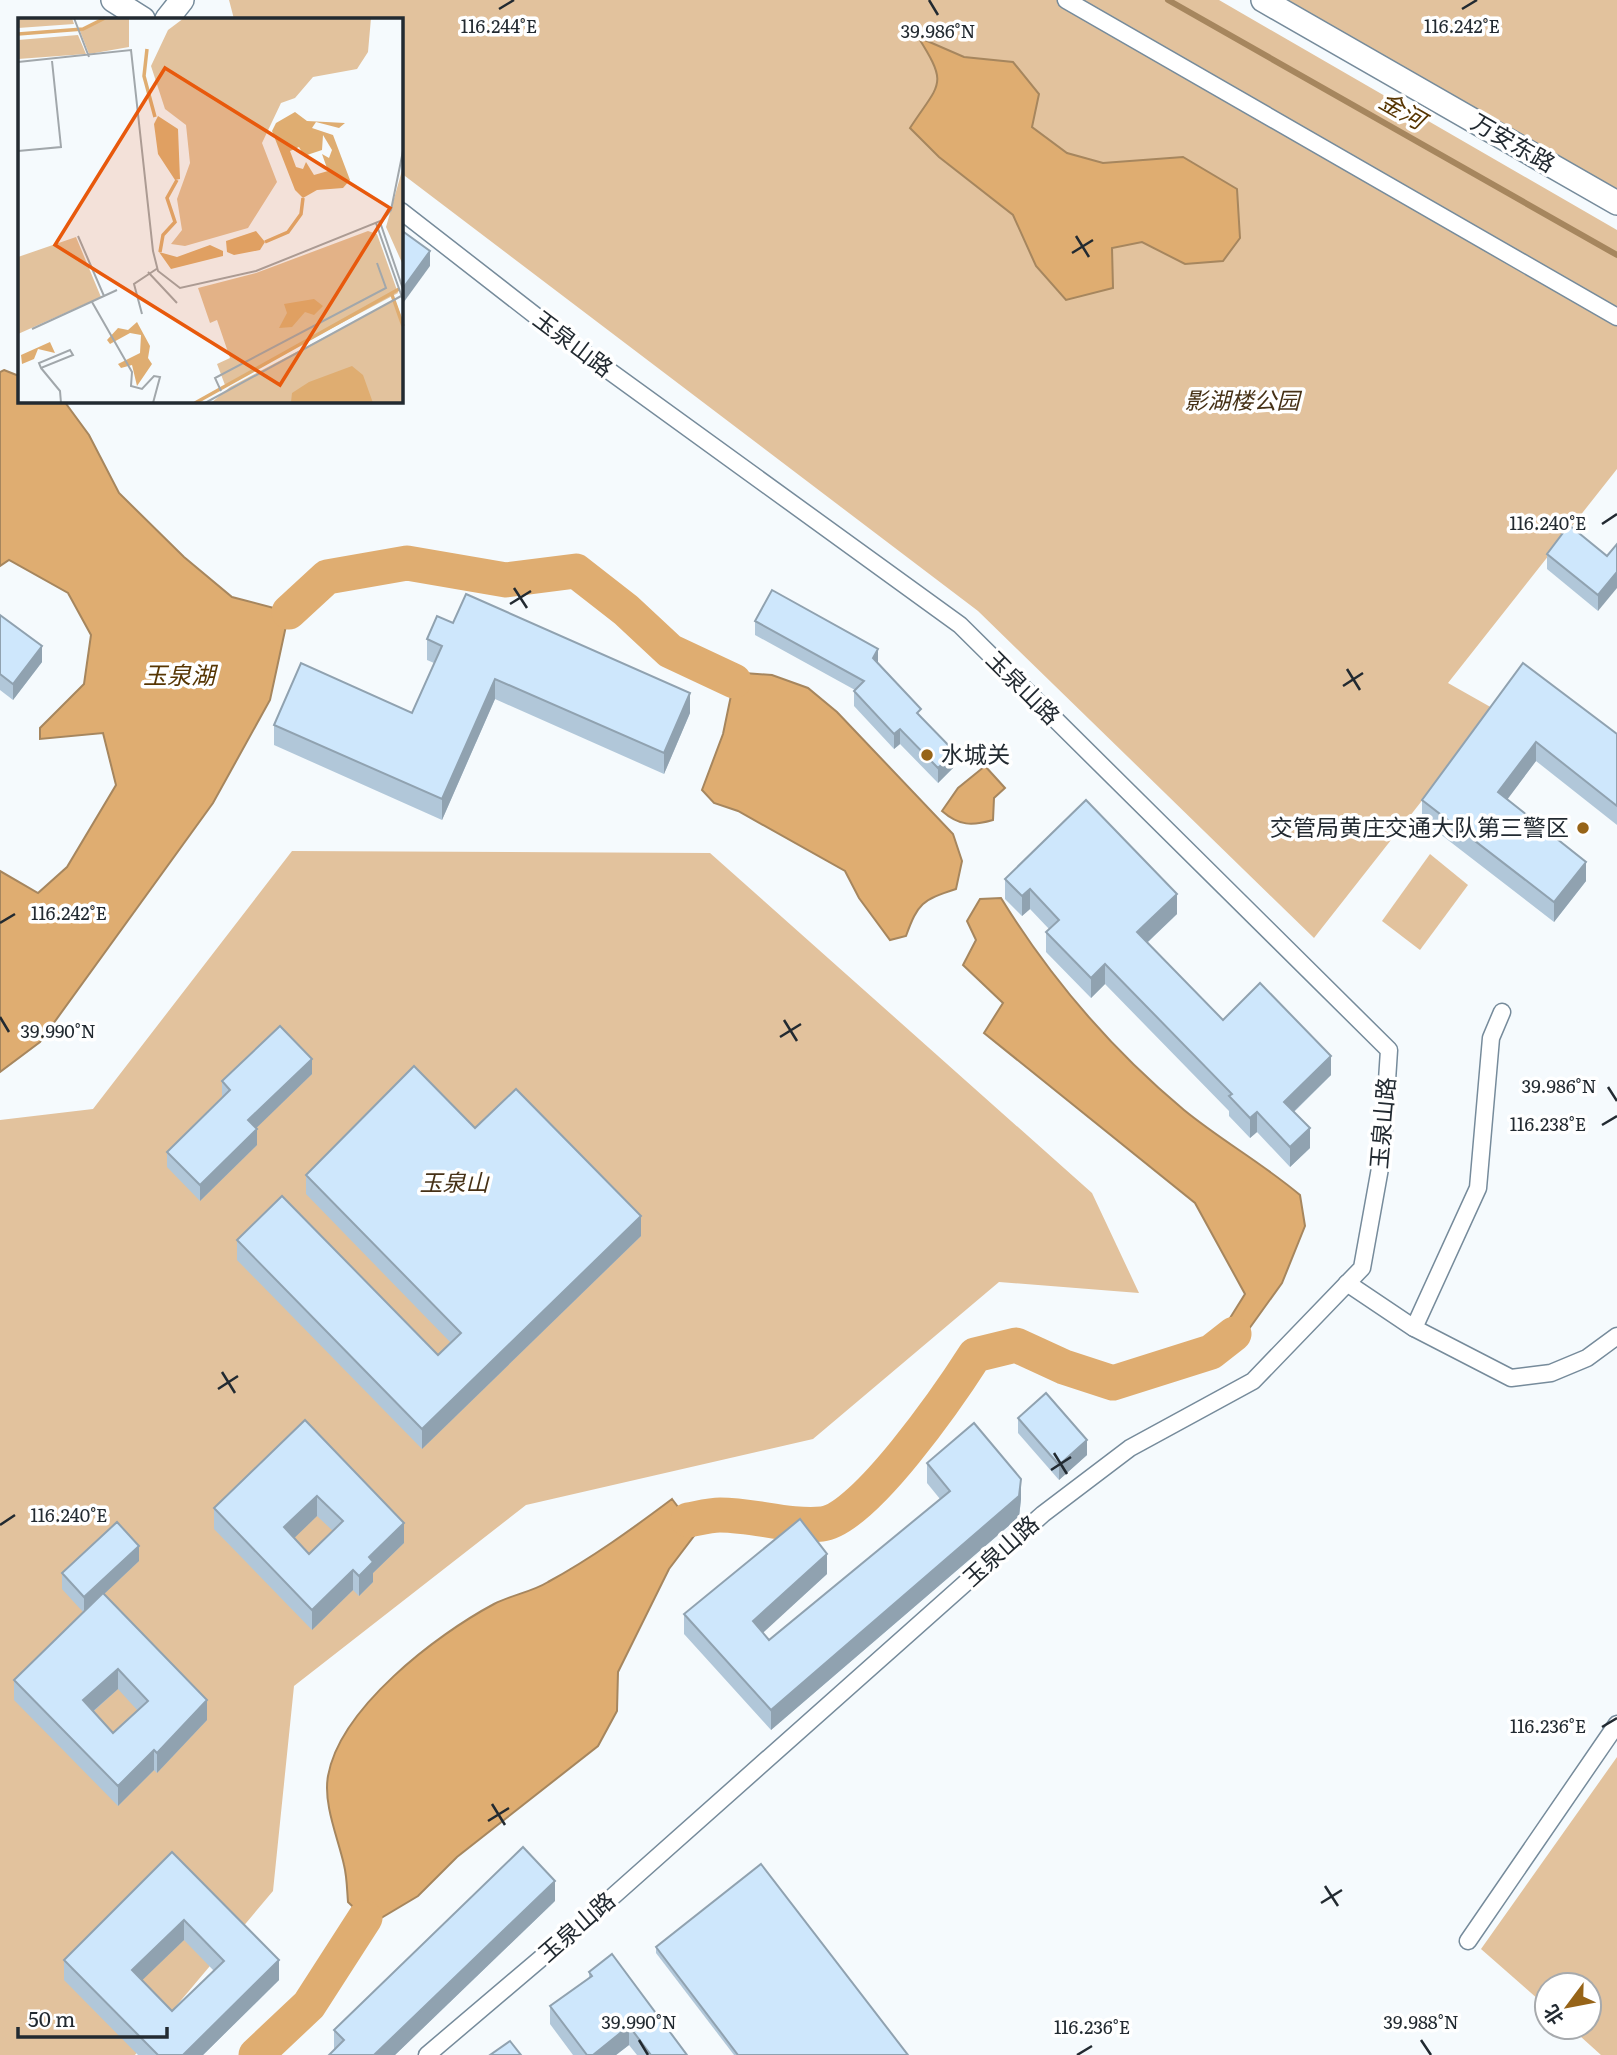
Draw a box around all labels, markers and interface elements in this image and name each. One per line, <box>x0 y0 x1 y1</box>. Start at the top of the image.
text: 116.244°E <box>461 12 537 39</box>
text: 116.242°E <box>1424 12 1500 39</box>
text: 39.986°N <box>900 17 976 44</box>
inset map <box>18 18 402 402</box>
water label: 金河 <box>1374 82 1436 138</box>
street label: 万安东路 <box>1466 104 1562 179</box>
street label: 玉泉山路 <box>527 301 621 384</box>
park label: 影湖楼公园 <box>1185 382 1303 416</box>
text: 116.240°E <box>1509 509 1587 536</box>
street label: 玉泉山路 <box>980 642 1069 731</box>
water label: 玉泉湖 <box>143 656 219 691</box>
place label: 水城关 <box>941 736 1010 770</box>
marker: 水城关 <box>919 747 935 763</box>
place label: 交管局黄庄交通大队第三警区 <box>1270 809 1569 843</box>
marker: 交管局黄庄交通大队第三警区 <box>1575 820 1591 836</box>
text: 116.242°E <box>31 899 107 926</box>
text: 39.990°N <box>20 1017 96 1044</box>
text: 39.986°N <box>1521 1072 1597 1099</box>
street label: 玉泉山路 <box>1360 1076 1402 1170</box>
text: 116.238°E <box>1510 1110 1586 1137</box>
park label: 玉泉山 <box>420 1164 491 1198</box>
text: 116.240°E <box>30 1501 108 1528</box>
street label: 玉泉山路 <box>954 1506 1045 1593</box>
text: 116.236°E <box>1510 1712 1586 1739</box>
street label: 玉泉山路 <box>530 1882 622 1968</box>
north arrow <box>1533 1971 1603 2041</box>
scale bar <box>18 1996 166 2040</box>
text: 北 <box>1536 2000 1570 2031</box>
text: 50 m <box>28 2002 75 2033</box>
text: 39.990°N <box>601 2008 677 2035</box>
text: 39.988°N <box>1383 2008 1459 2035</box>
text: 116.236°E <box>1054 2013 1130 2040</box>

